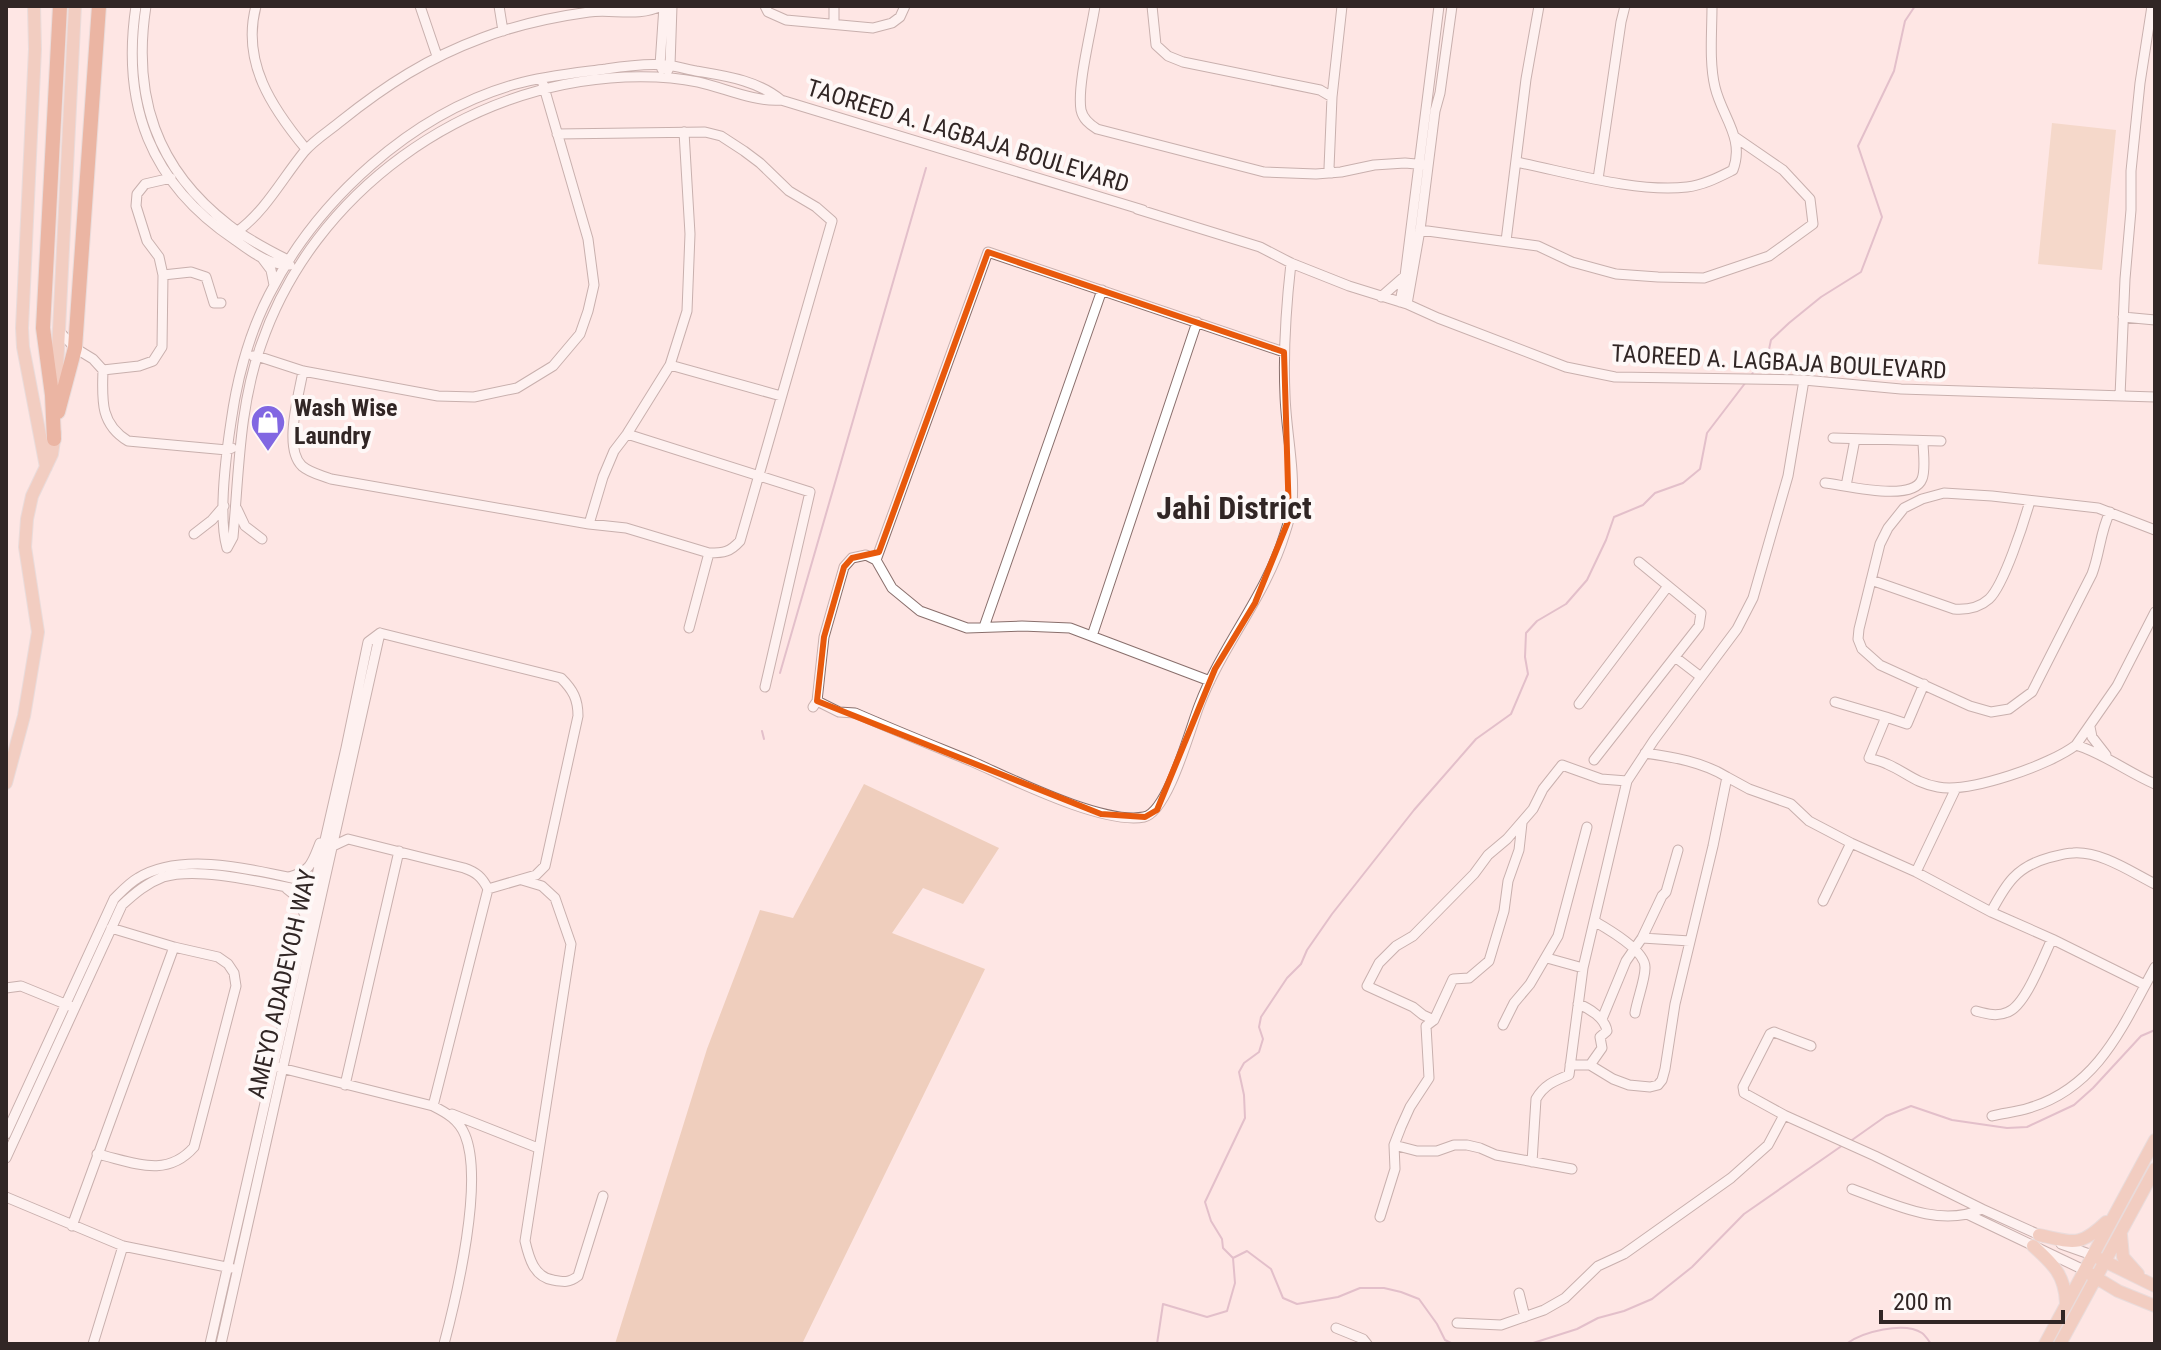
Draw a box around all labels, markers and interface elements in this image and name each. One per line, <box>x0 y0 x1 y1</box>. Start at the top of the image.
street label: TAOREED A. LAGBAJA BOULEVARD <box>803 74 1133 198</box>
street label: TAOREED A. LAGBAJA BOULEVARD <box>1611 339 1947 385</box>
place label: Wash Wise Laundry <box>294 394 398 450</box>
shop icon: Wash Wise Laundry <box>249 403 287 453</box>
district label: Jahi District <box>1156 489 1312 527</box>
street label: AMEYO ADADEVOH WAY <box>242 866 322 1101</box>
scale bar <box>1881 1274 2063 1324</box>
text: 200 m <box>1893 1288 1952 1316</box>

